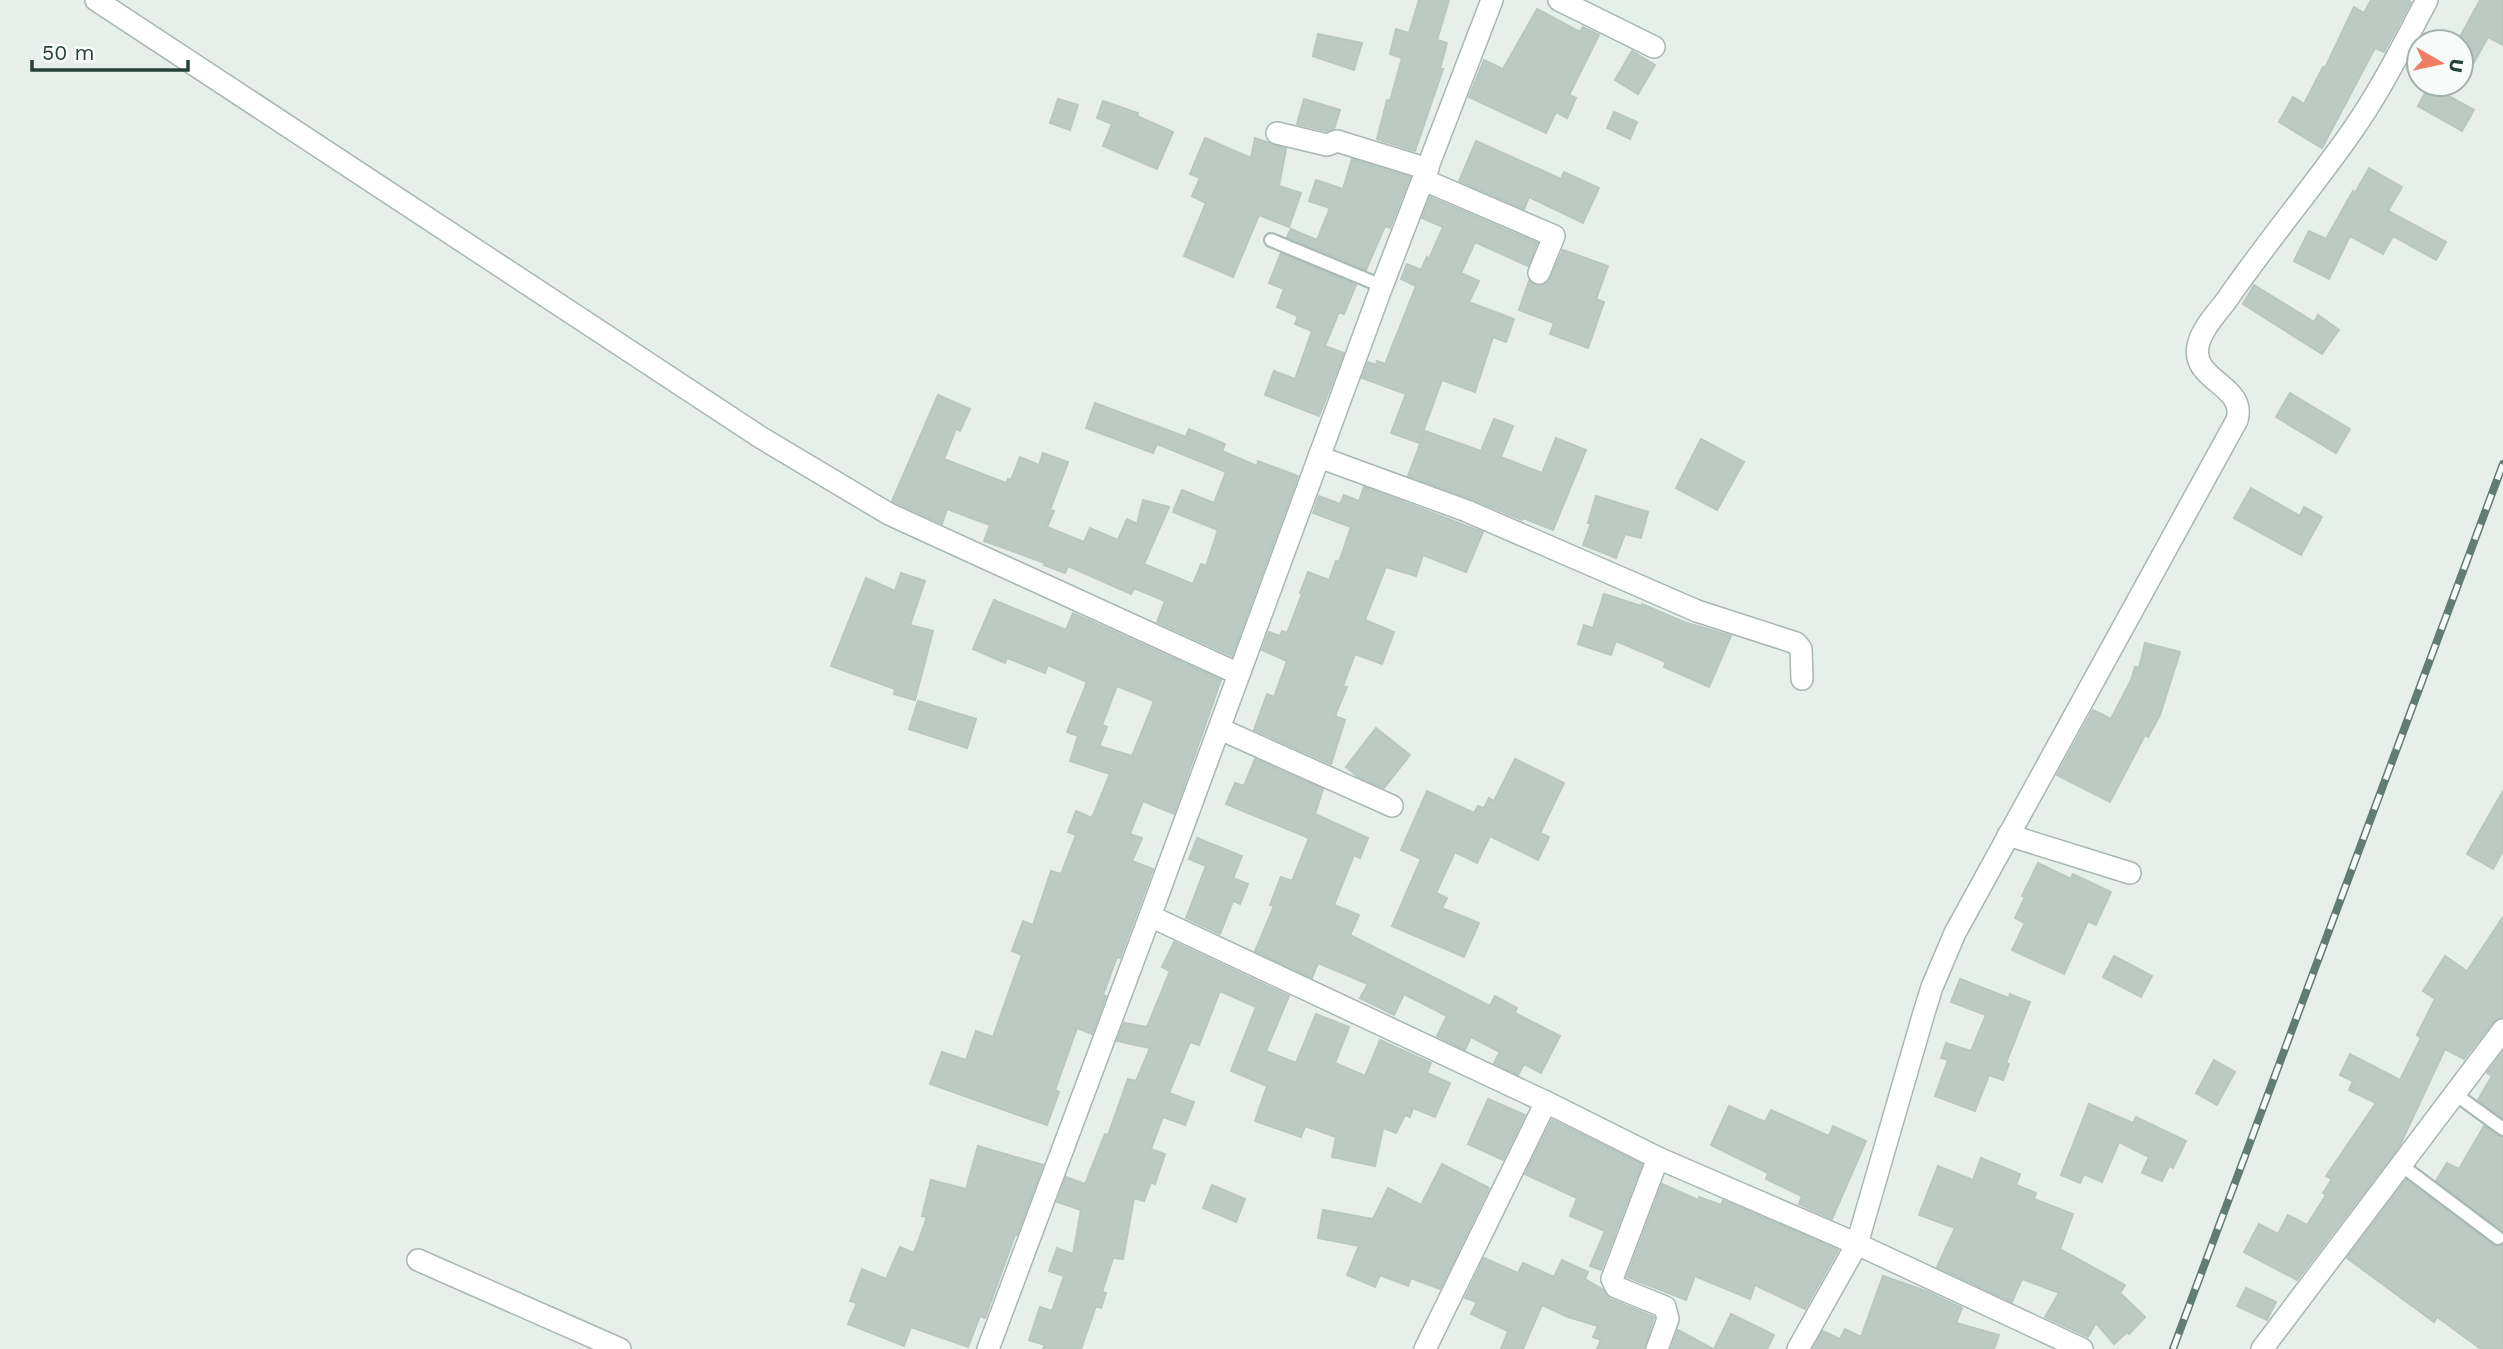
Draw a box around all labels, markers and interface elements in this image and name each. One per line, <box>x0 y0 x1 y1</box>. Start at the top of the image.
scale bar <box>32 28 187 72</box>
north arrow <box>2405 28 2475 98</box>
text: 50 m <box>42 40 94 65</box>
text: U <box>2444 57 2469 74</box>

